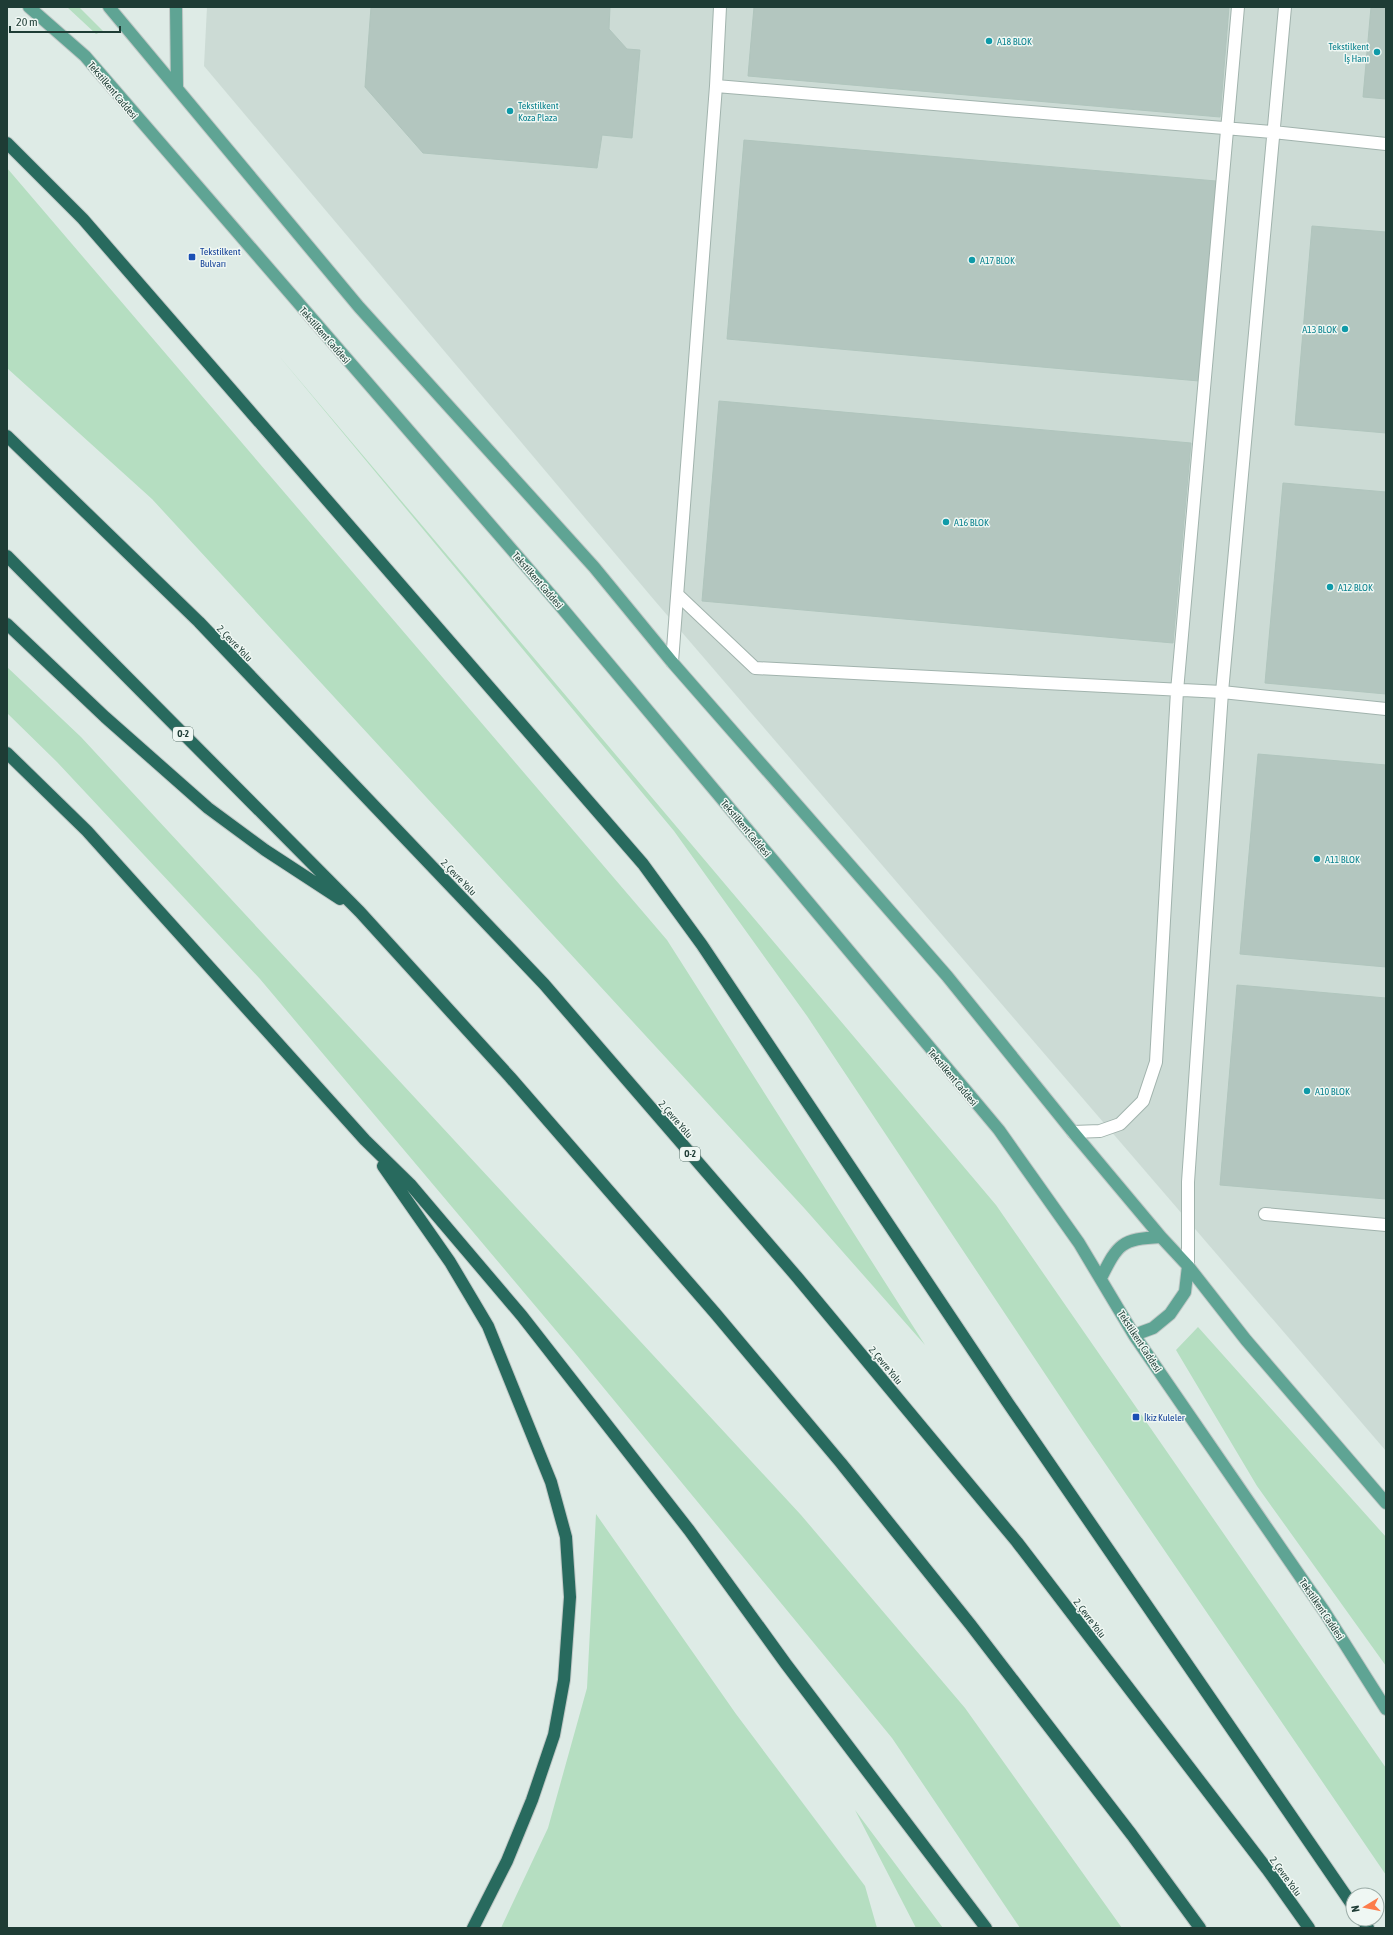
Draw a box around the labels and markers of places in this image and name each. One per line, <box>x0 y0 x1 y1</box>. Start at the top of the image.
marker: A18 BLOK <box>984 36 994 46</box>
place label: A18 BLOK <box>997 36 1032 47</box>
place label: Tekstilkent İş Hanı <box>1328 41 1369 64</box>
marker: Tekstilkent İş Hanı <box>1372 47 1382 57</box>
place label: Tekstilkent Koza Plaza <box>518 100 559 123</box>
marker: Tekstilkent Koza Plaza <box>505 106 515 116</box>
place label: Tekstilkent Bulvarı <box>200 246 241 269</box>
marker: Tekstilkent Bulvarı <box>187 252 197 262</box>
marker: A17 BLOK <box>967 255 977 265</box>
place label: A17 BLOK <box>980 255 1015 266</box>
place label: A13 BLOK <box>1302 324 1337 335</box>
marker: A13 BLOK <box>1340 324 1350 334</box>
marker: A16 BLOK <box>941 517 951 527</box>
place label: A16 BLOK <box>954 517 989 528</box>
marker: A12 BLOK <box>1325 582 1335 592</box>
place label: A12 BLOK <box>1338 582 1373 593</box>
marker: A11 BLOK <box>1312 854 1322 864</box>
place label: A11 BLOK <box>1325 854 1360 865</box>
marker: A10 BLOK <box>1302 1086 1312 1096</box>
place label: A10 BLOK <box>1315 1086 1350 1097</box>
marker: İkiz Kuleler <box>1131 1412 1141 1422</box>
place label: İkiz Kuleler <box>1144 1412 1186 1423</box>

